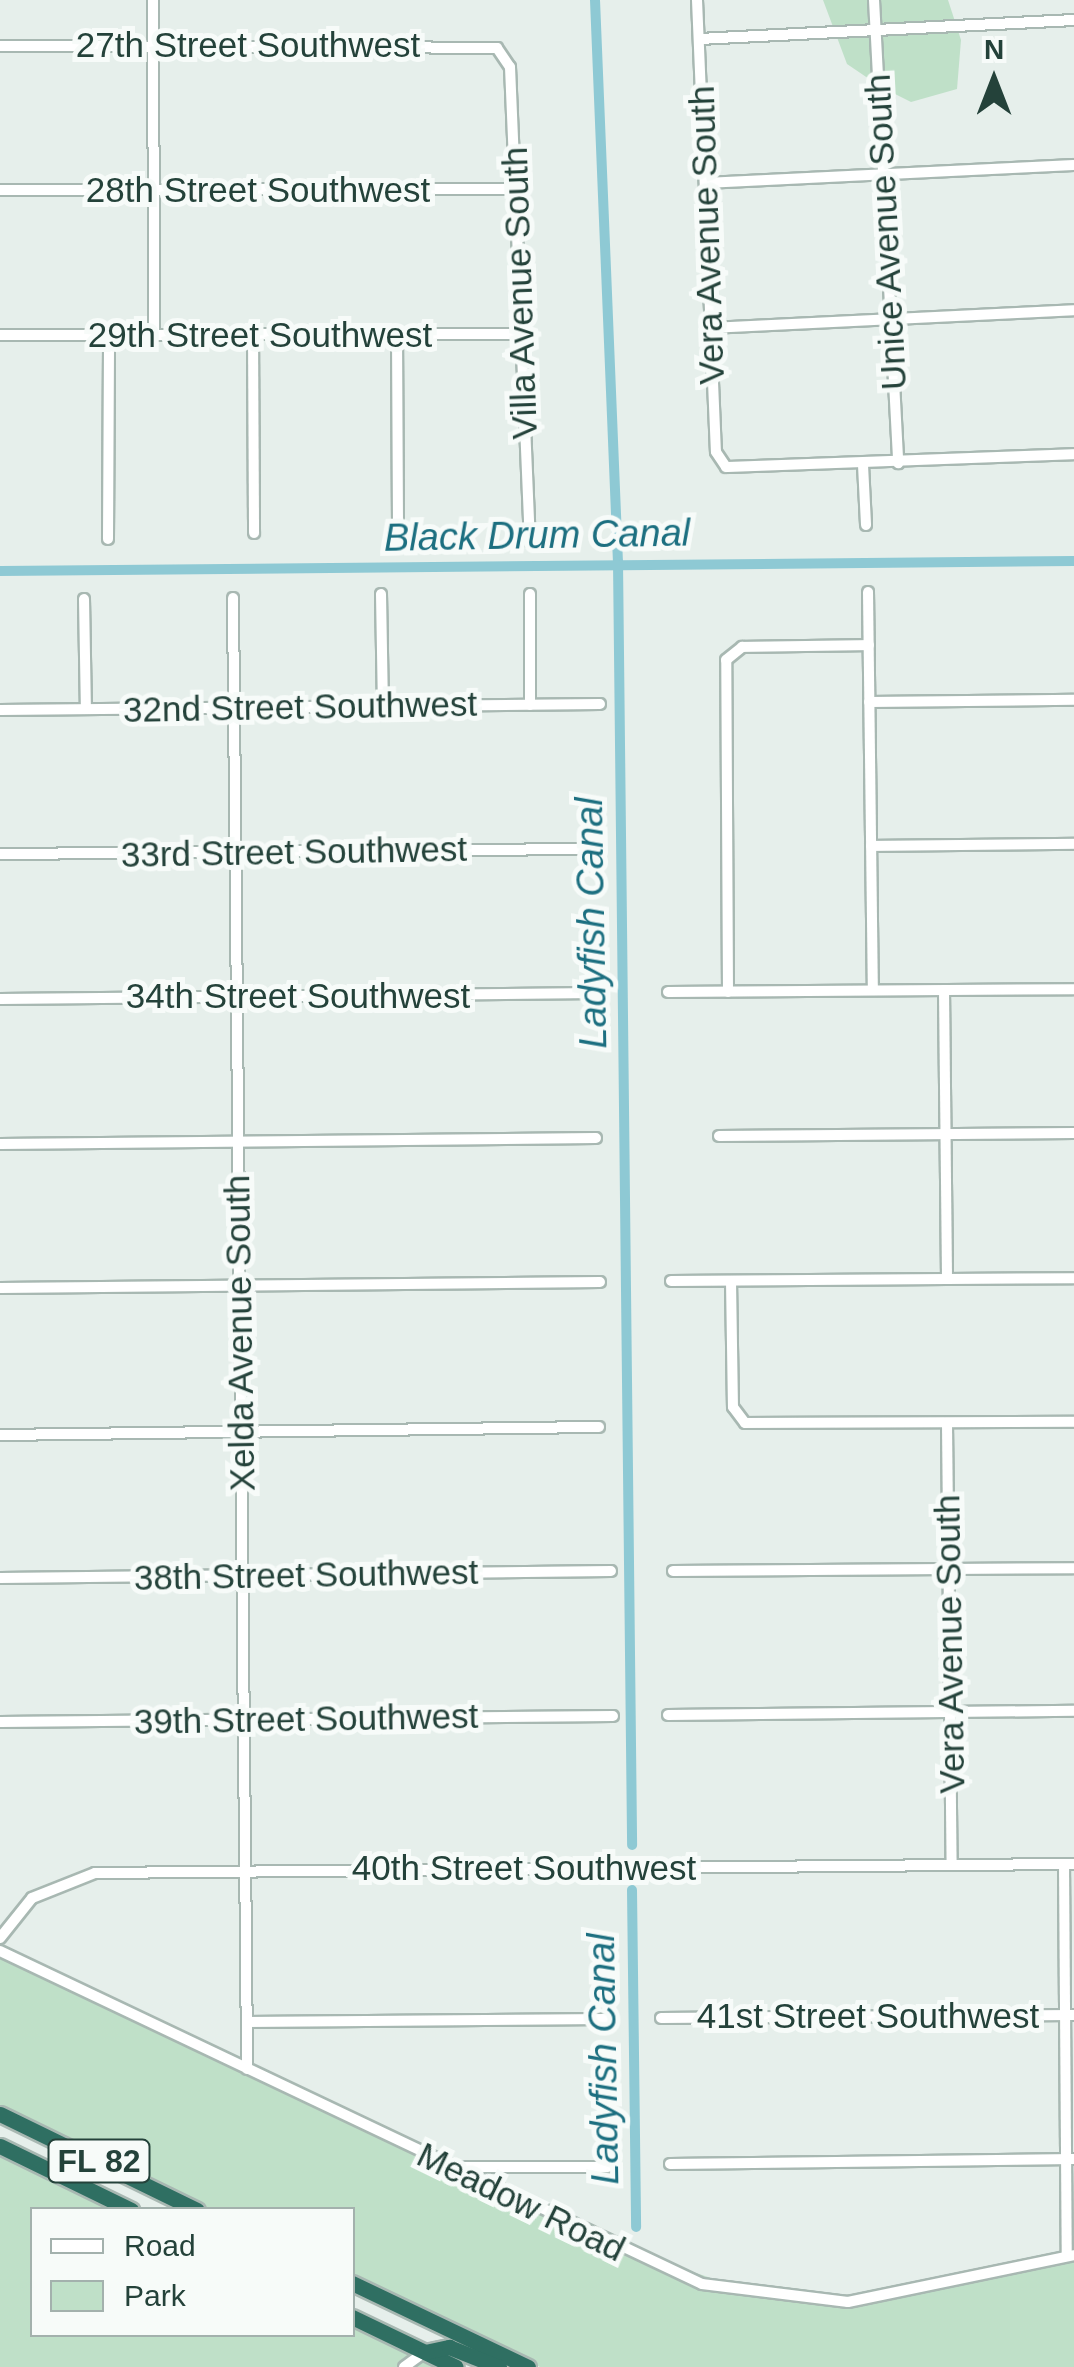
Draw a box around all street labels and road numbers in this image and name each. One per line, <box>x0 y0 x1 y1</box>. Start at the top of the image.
street label: 27th Street Southwest <box>76 24 420 66</box>
street label: Unice Avenue South <box>857 72 915 392</box>
street label: Vera Avenue South <box>681 84 733 386</box>
street label: Villa Avenue South <box>494 145 546 441</box>
street label: 28th Street Southwest <box>86 169 430 211</box>
street label: 29th Street Southwest <box>88 314 432 356</box>
street label: 32nd Street Southwest <box>123 683 477 731</box>
street label: 33rd Street Southwest <box>121 828 467 876</box>
street label: 34th Street Southwest <box>126 975 470 1017</box>
street label: Xelda Avenue South <box>216 1173 264 1493</box>
street label: Vera Avenue South <box>926 1493 974 1795</box>
street label: 38th Street Southwest <box>133 1551 479 1599</box>
street label: 39th Street Southwest <box>133 1695 479 1743</box>
street label: 40th Street Southwest <box>352 1847 696 1889</box>
street label: 41st Street Southwest <box>697 1995 1039 2037</box>
road number: FL 82 <box>46 2134 152 2188</box>
street label: Meadow Road <box>410 2134 632 2270</box>

